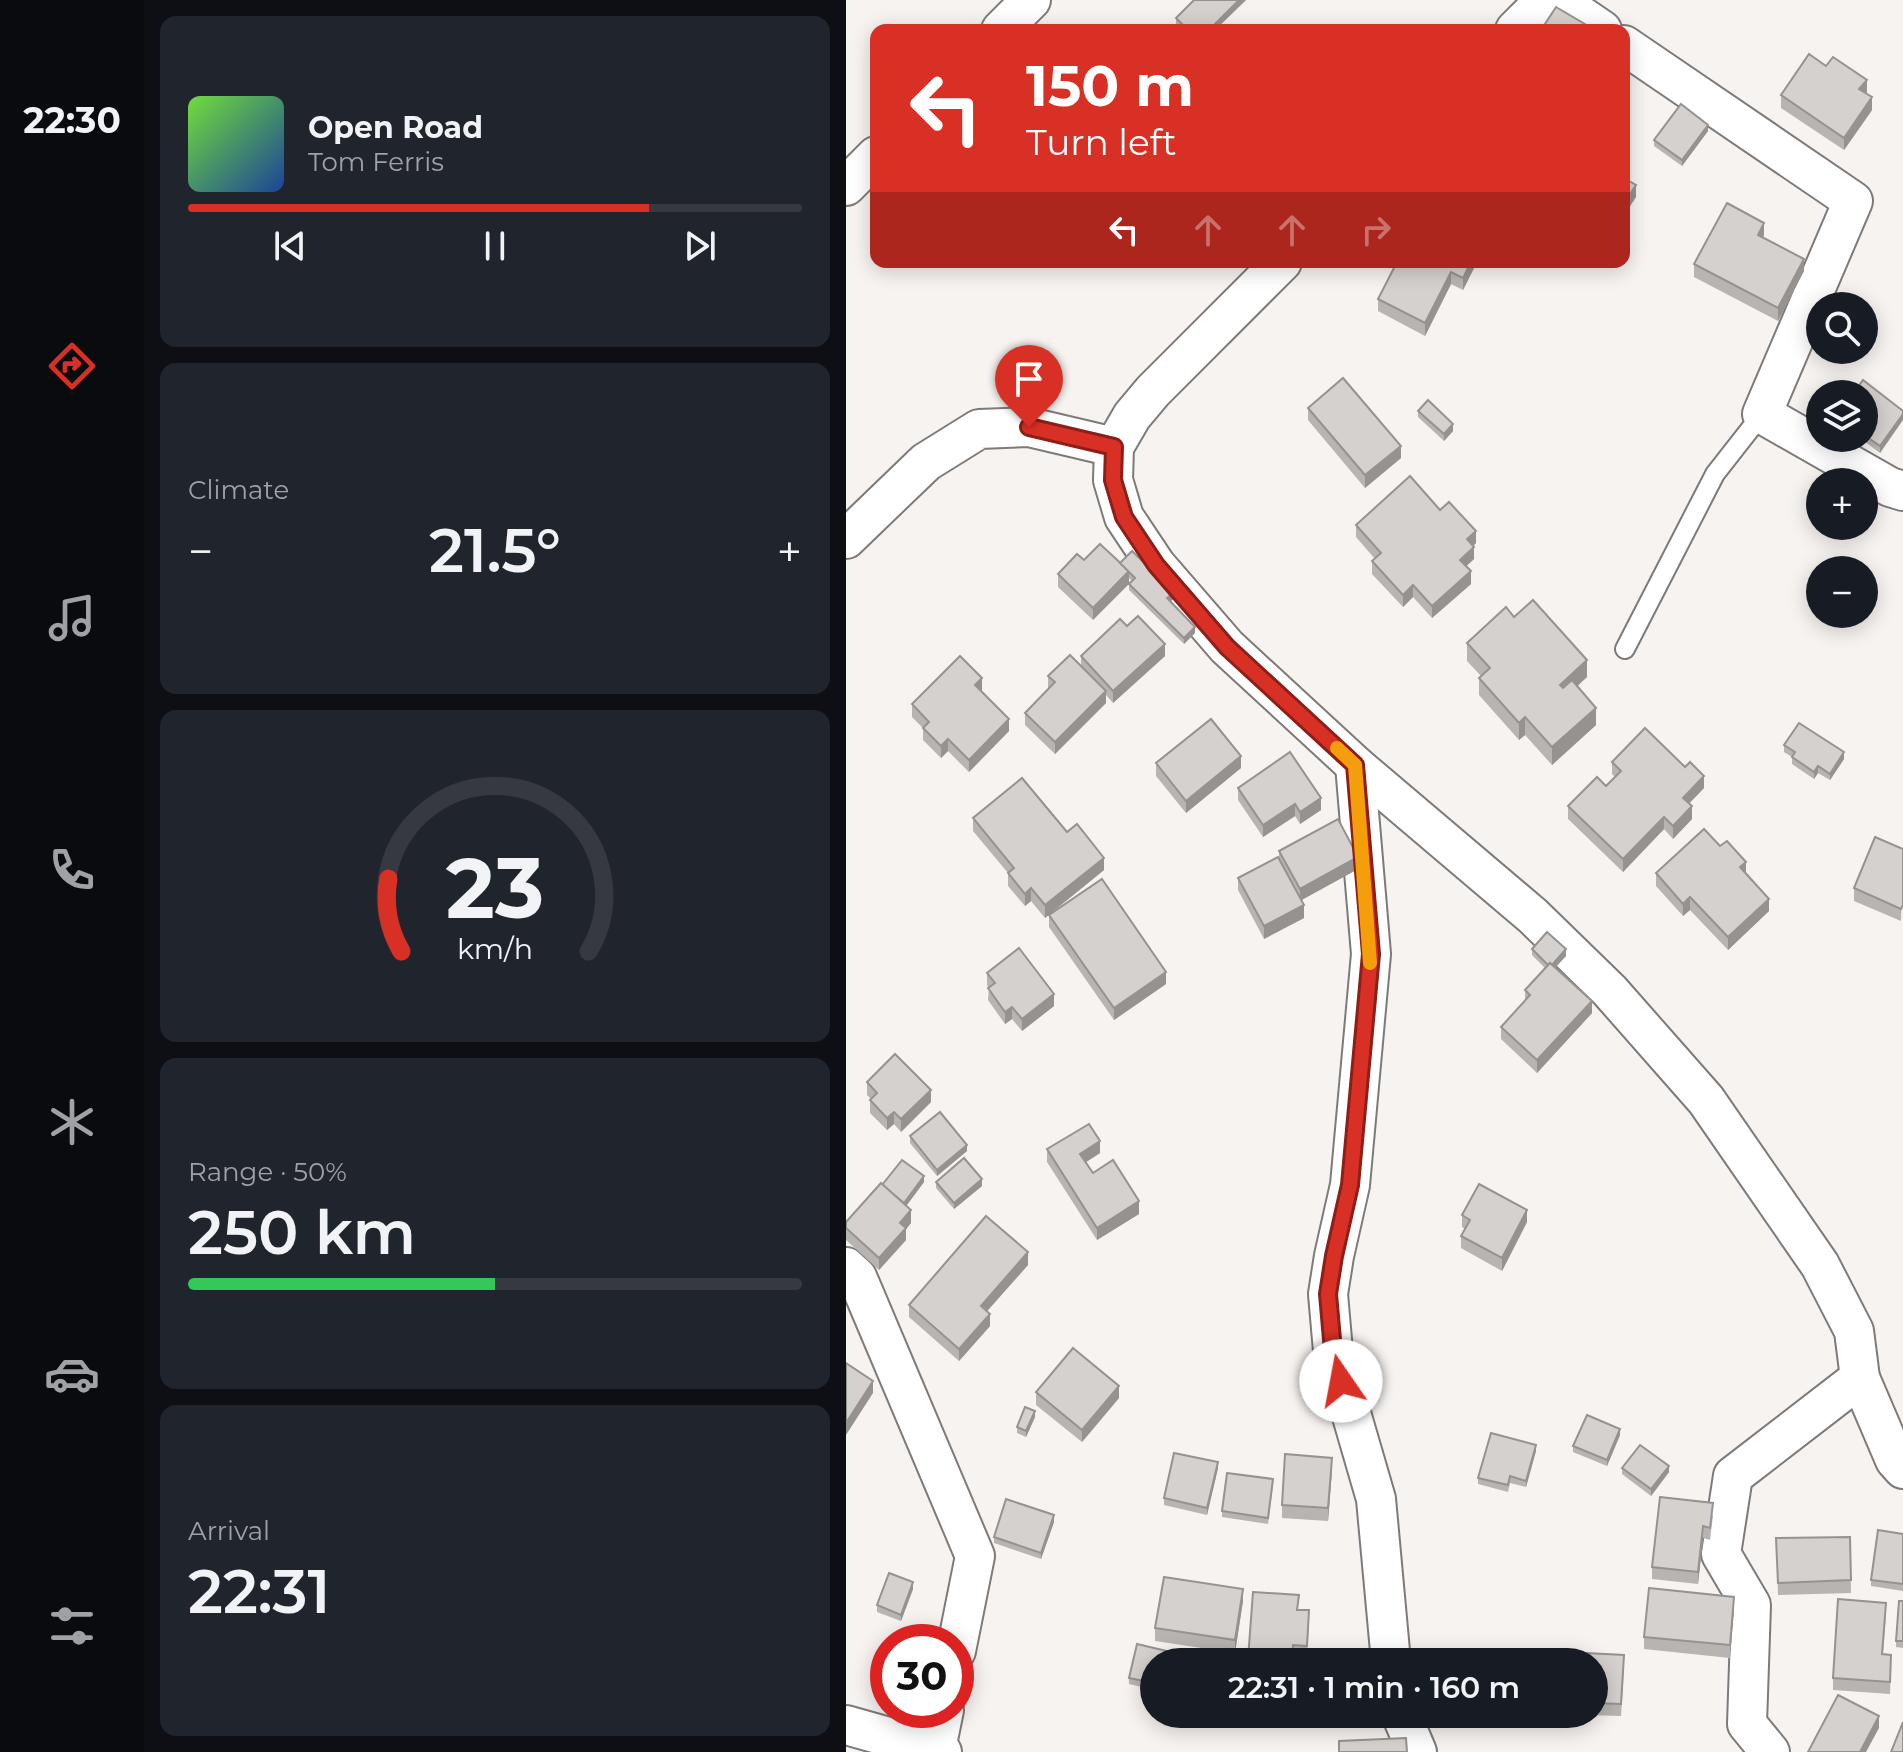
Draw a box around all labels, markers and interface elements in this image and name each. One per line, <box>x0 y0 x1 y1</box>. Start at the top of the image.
text: 150 m <box>1026 52 1194 120</box>
icon: left <box>894 56 998 160</box>
text: 22:30 <box>23 98 121 142</box>
text: Open Road <box>308 109 483 146</box>
text: Turn left <box>1026 120 1177 164</box>
text: Tom Ferris <box>308 146 444 178</box>
icon: left <box>1102 208 1146 252</box>
icon: ahead <box>1186 208 1230 252</box>
icon: ahead <box>1270 208 1314 252</box>
icon: right <box>1354 208 1398 252</box>
icon: previous <box>268 224 312 268</box>
icon: pause <box>473 224 517 268</box>
icon: next <box>678 224 722 268</box>
map controls <box>1806 292 1878 628</box>
button: search <box>1806 292 1878 364</box>
icon: directions <box>44 338 100 394</box>
pin <box>995 345 1063 427</box>
icon: arrive <box>1007 357 1051 401</box>
button: layers <box>1806 380 1878 452</box>
button: + <box>1806 468 1878 540</box>
text: Climate <box>188 474 289 506</box>
text: 21.5° <box>429 514 561 587</box>
text: − <box>188 524 213 578</box>
text: + <box>777 524 802 578</box>
button: − <box>1806 556 1878 628</box>
icon: music <box>44 590 100 646</box>
text: 23 <box>446 837 544 939</box>
icon: phone <box>44 842 100 898</box>
text: km/h <box>457 931 533 966</box>
icon: climate <box>44 1094 100 1150</box>
text: Range · 50% <box>188 1156 347 1188</box>
text: 250 km <box>188 1196 416 1269</box>
position arrow <box>1299 1339 1383 1423</box>
icon: car <box>44 1346 100 1402</box>
text: Arrival <box>188 1515 270 1547</box>
text: 22:31 <box>188 1555 330 1628</box>
icon: filters <box>44 1598 100 1654</box>
speed limit sign: 30 <box>870 1624 974 1728</box>
text: 22:31 · 1 min · 160 m <box>1228 1669 1520 1706</box>

